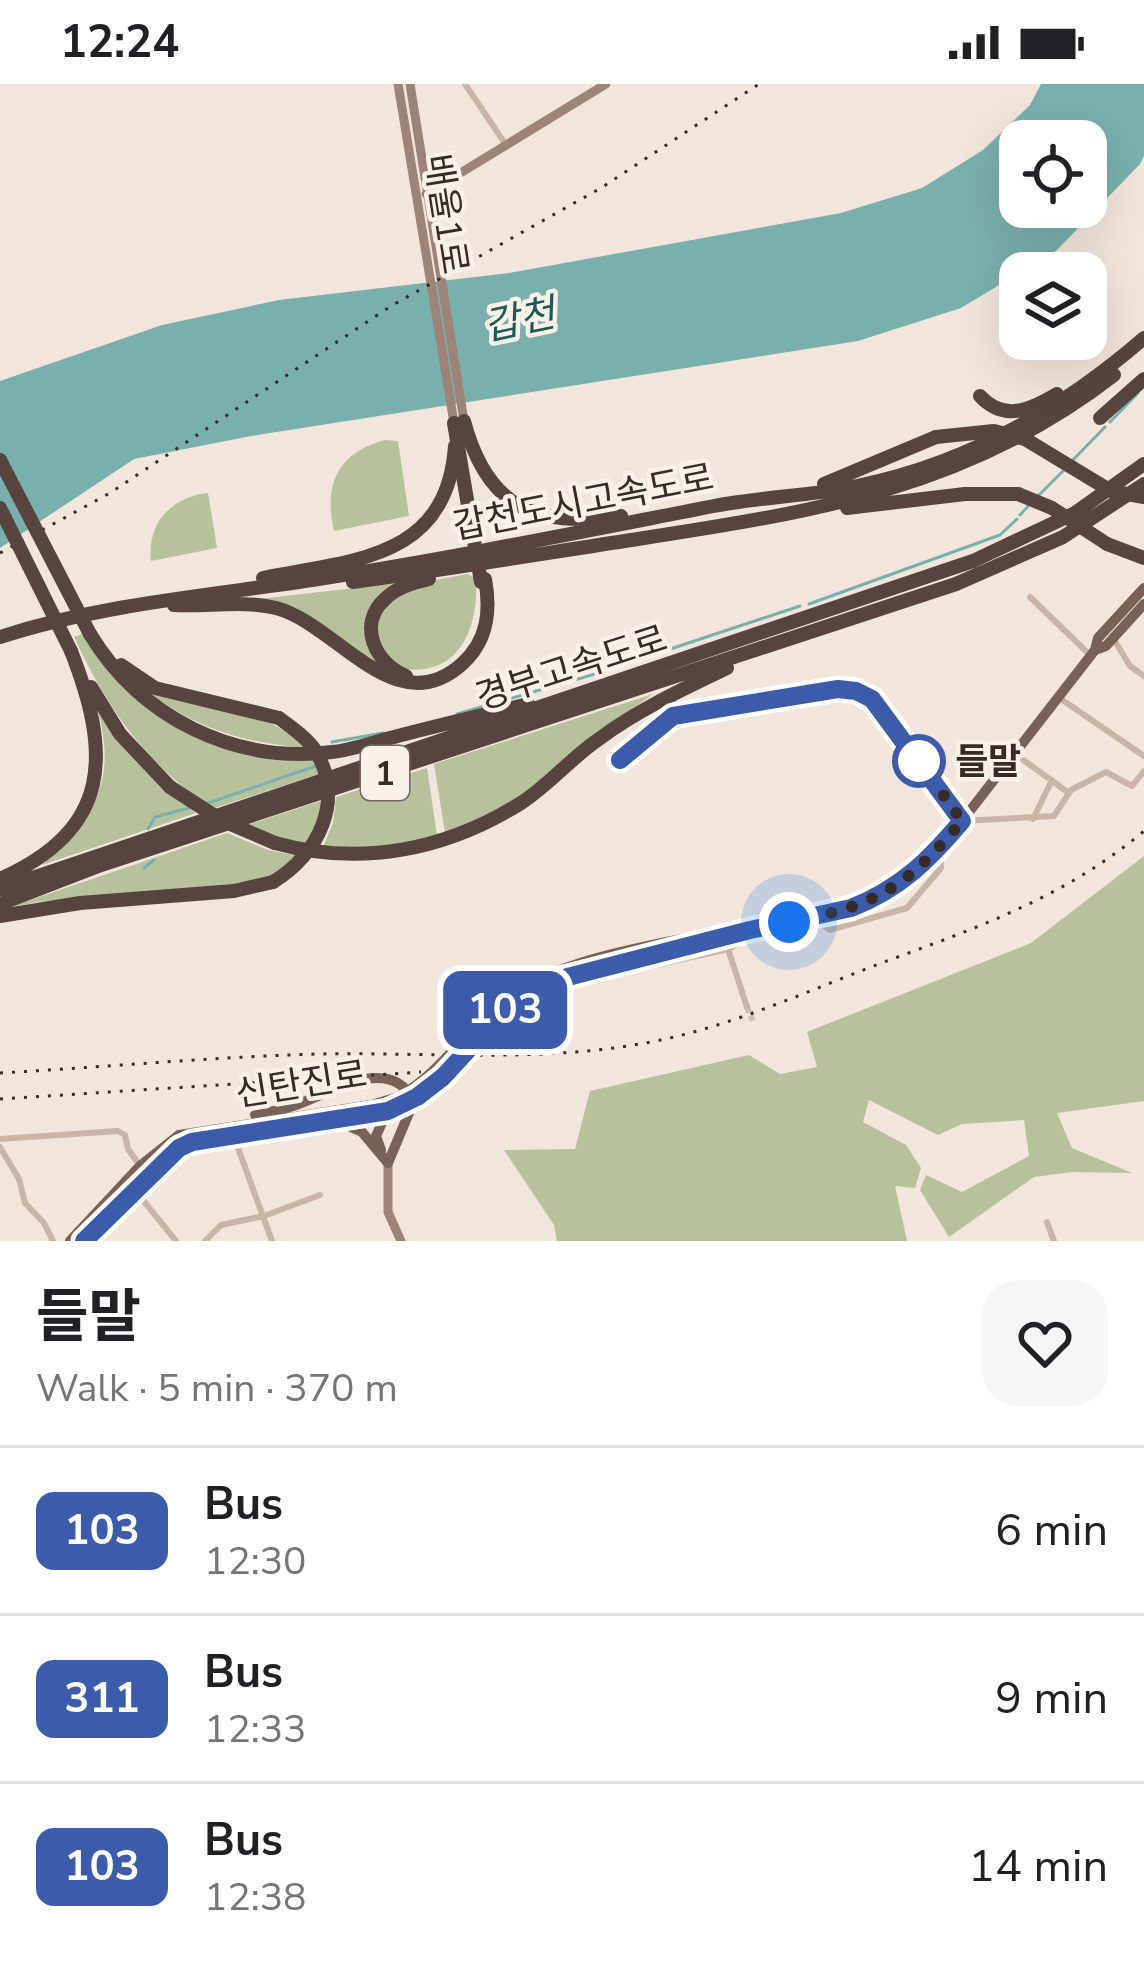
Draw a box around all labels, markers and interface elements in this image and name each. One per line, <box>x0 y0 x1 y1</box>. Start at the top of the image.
text: 12:24 <box>60 12 179 73</box>
map controls <box>999 120 1107 360</box>
button: locate <box>999 120 1107 228</box>
street label: 배울1로 <box>412 151 479 278</box>
button: layers <box>999 252 1107 360</box>
water label: 갑천 <box>479 286 564 354</box>
street label: 갑천도시고속도로 <box>449 453 718 552</box>
street label: 경부고속도로 <box>469 614 674 722</box>
marker: 들말 <box>894 736 944 786</box>
place label: 들말 <box>955 738 1021 787</box>
road number: 1 <box>361 746 409 800</box>
your location <box>759 892 819 952</box>
line badge: 103 <box>436 971 574 1049</box>
text: 103 <box>467 981 543 1038</box>
street label: 신탄진로 <box>232 1050 370 1119</box>
text: 들말 <box>36 1278 141 1356</box>
button: heart <box>982 1280 1108 1406</box>
text: Walk · 5 min · 370 m <box>36 1362 398 1415</box>
text: Bus <box>204 1474 283 1535</box>
text: 6 min <box>995 1500 1108 1561</box>
text: 103 <box>64 1502 140 1559</box>
text: 12:30 <box>204 1535 307 1588</box>
text: Bus <box>204 1642 283 1703</box>
text: 9 min <box>995 1668 1108 1729</box>
text: 311 <box>64 1670 140 1727</box>
text: 12:33 <box>204 1703 307 1756</box>
text: Bus <box>204 1810 283 1871</box>
text: 14 min <box>968 1836 1108 1897</box>
text: 103 <box>64 1838 140 1895</box>
text: 12:38 <box>204 1871 307 1924</box>

